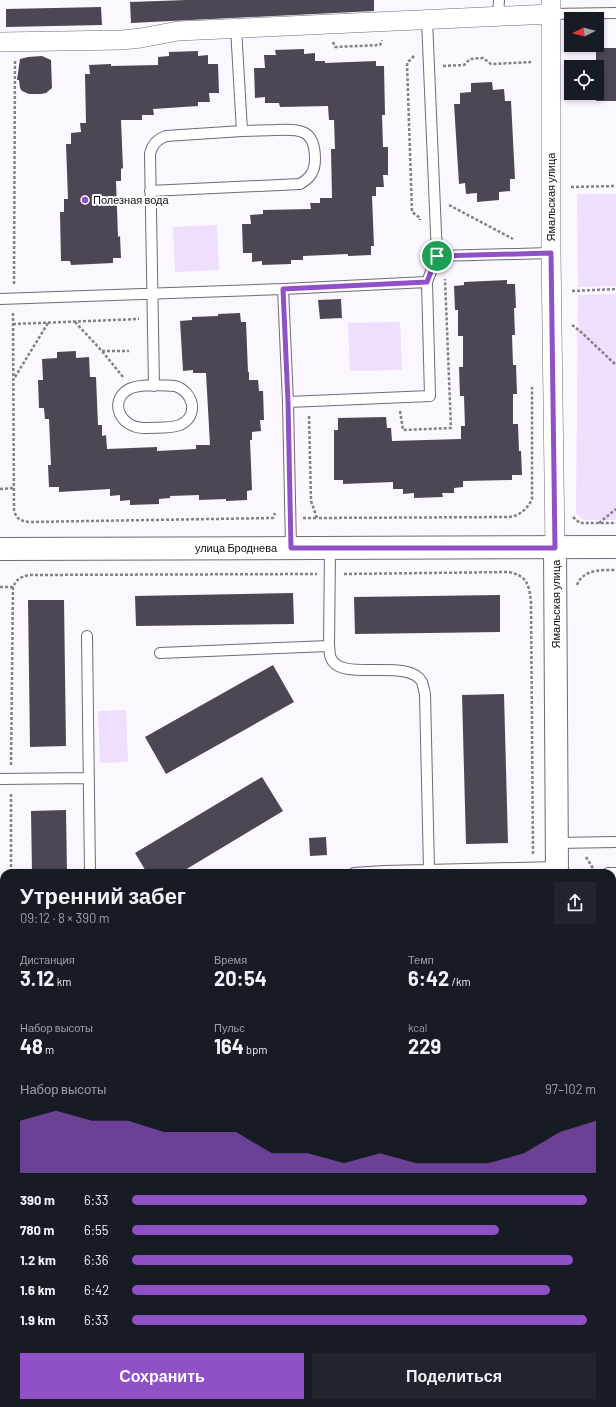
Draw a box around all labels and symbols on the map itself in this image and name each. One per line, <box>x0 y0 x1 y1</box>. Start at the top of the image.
north arrow <box>564 12 604 52</box>
street label: Ямальская улица <box>544 152 557 241</box>
place label: Полезная вода <box>93 193 169 206</box>
marker: Полезная вода <box>80 195 90 205</box>
pin <box>420 239 454 273</box>
street label: улица Броднева <box>195 541 278 554</box>
street label: Ямальская улица <box>549 559 562 648</box>

